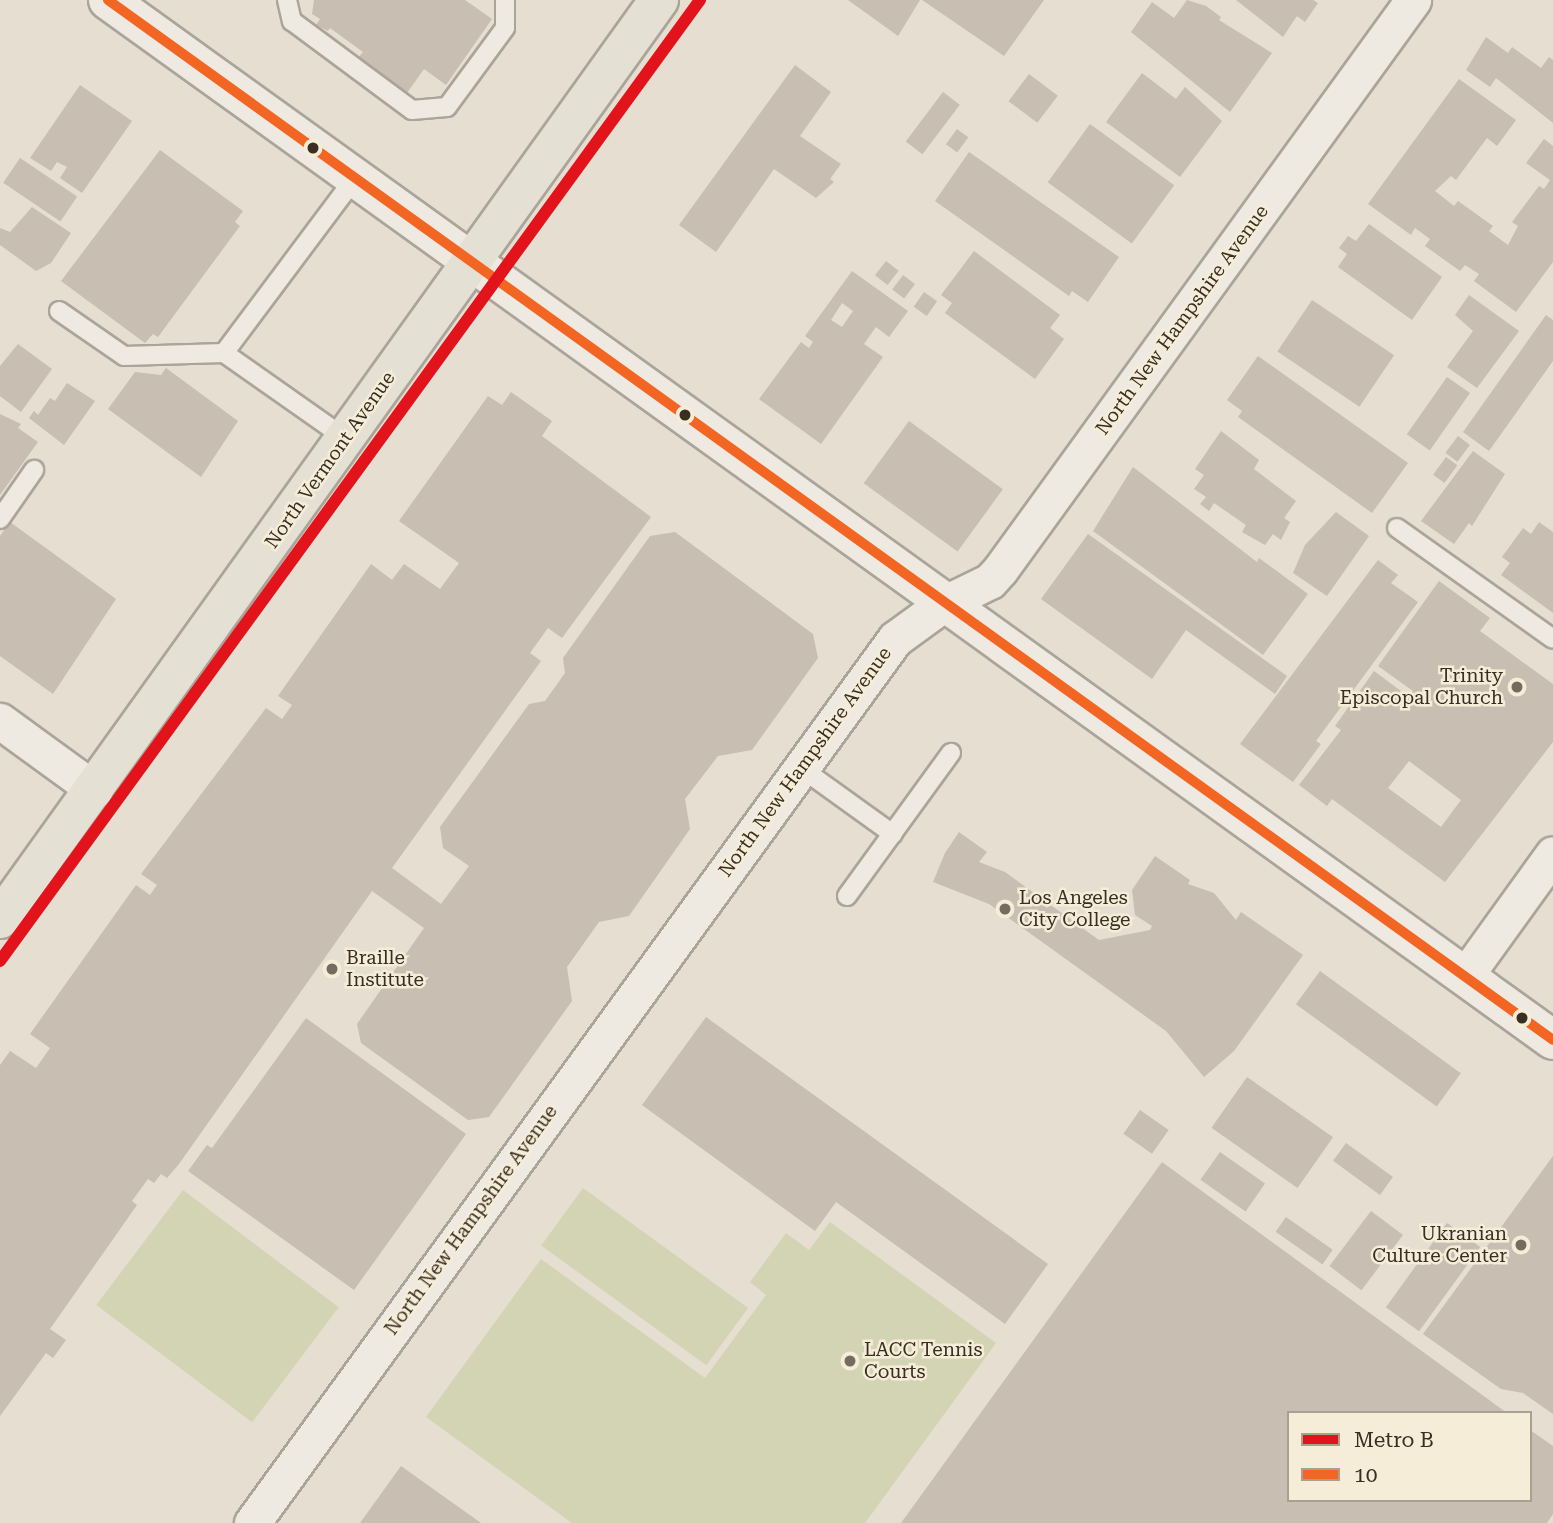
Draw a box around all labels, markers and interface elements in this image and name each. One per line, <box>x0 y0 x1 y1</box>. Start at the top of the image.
unlabelled marker <box>306 141 320 155</box>
street label: North New Hampshire Avenue <box>1091 201 1273 439</box>
street label: North Vermont Avenue <box>260 367 400 553</box>
unlabelled marker <box>678 408 692 422</box>
street label: North New Hampshire Avenue <box>714 643 896 881</box>
place label: Trinity Episcopal Church <box>1340 665 1503 709</box>
marker: Trinity Episcopal Church <box>1509 679 1525 695</box>
place label: Los Angeles City College <box>1019 887 1130 931</box>
marker: Los Angeles City College <box>997 901 1013 917</box>
place label: Braille Institute <box>346 947 424 991</box>
marker: Braille Institute <box>324 961 340 977</box>
unlabelled marker <box>1515 1011 1529 1025</box>
street label: North New Hampshire Avenue <box>380 1101 562 1339</box>
place label: Ukranian Culture Center <box>1372 1223 1507 1267</box>
marker: Ukranian Culture Center <box>1513 1237 1529 1253</box>
place label: LACC Tennis Courts <box>864 1339 982 1383</box>
marker: LACC Tennis Courts <box>842 1353 858 1369</box>
legend <box>1287 1411 1532 1502</box>
text: Metro B <box>1354 1428 1434 1452</box>
text: 10 <box>1354 1463 1378 1487</box>

